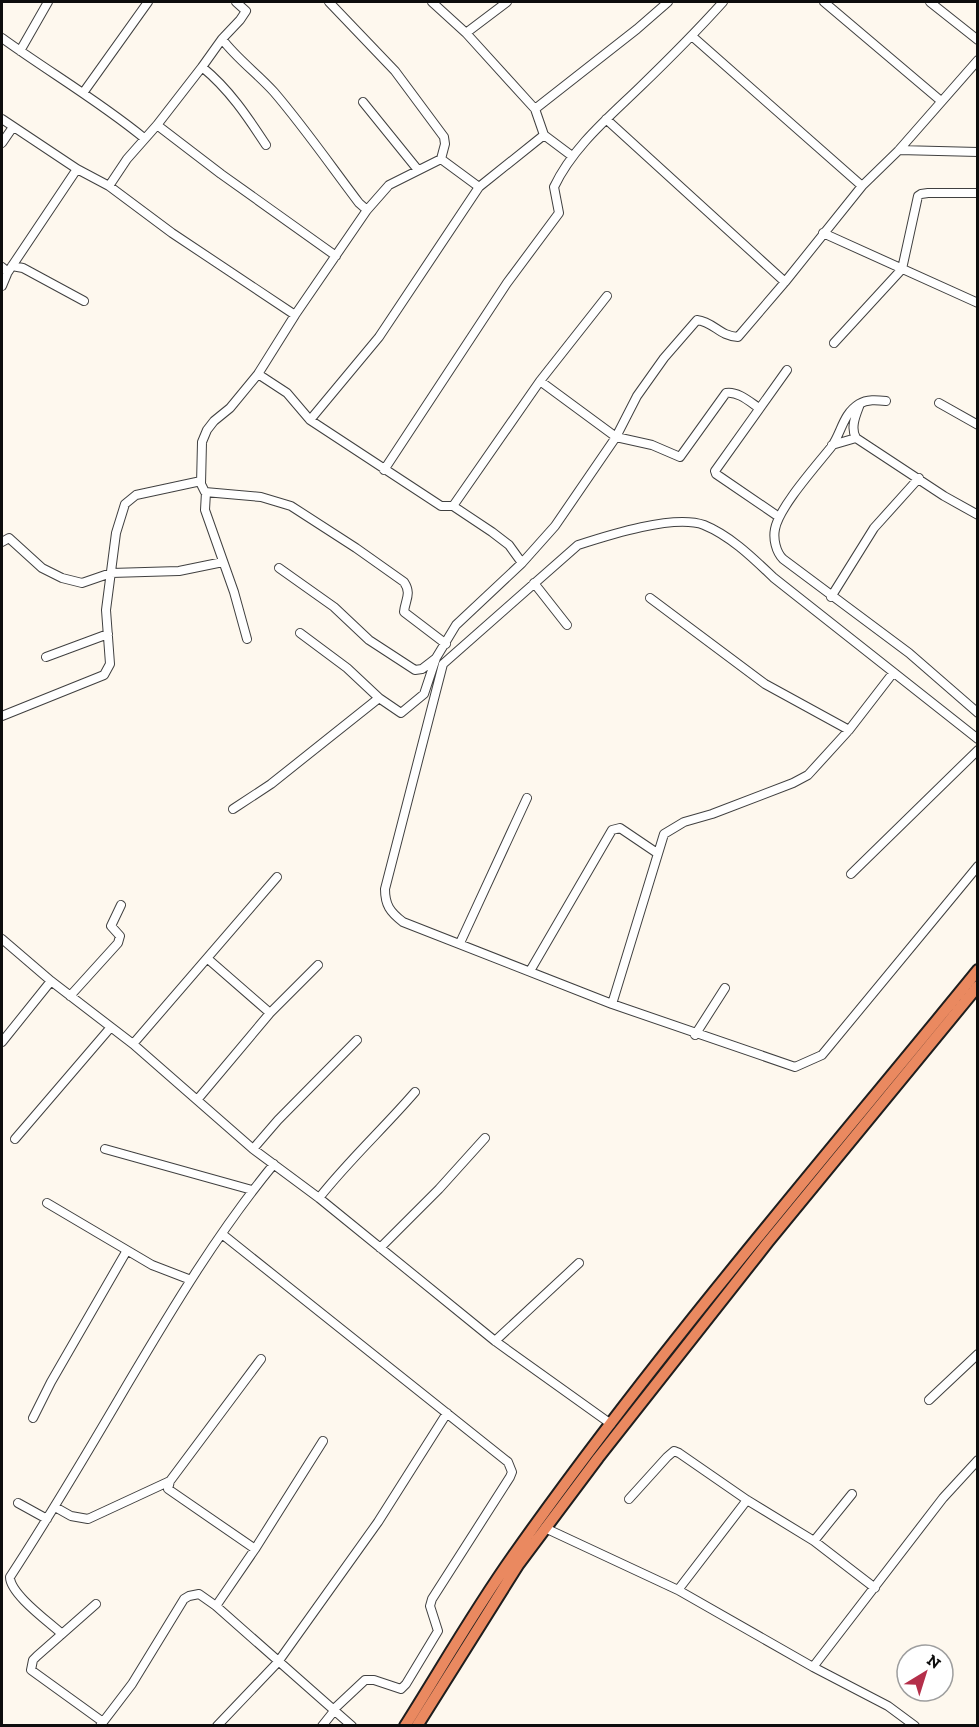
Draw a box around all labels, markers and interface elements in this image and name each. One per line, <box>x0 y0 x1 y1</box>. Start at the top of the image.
north arrow <box>895 1643 955 1703</box>
text: N <box>923 1650 945 1673</box>

